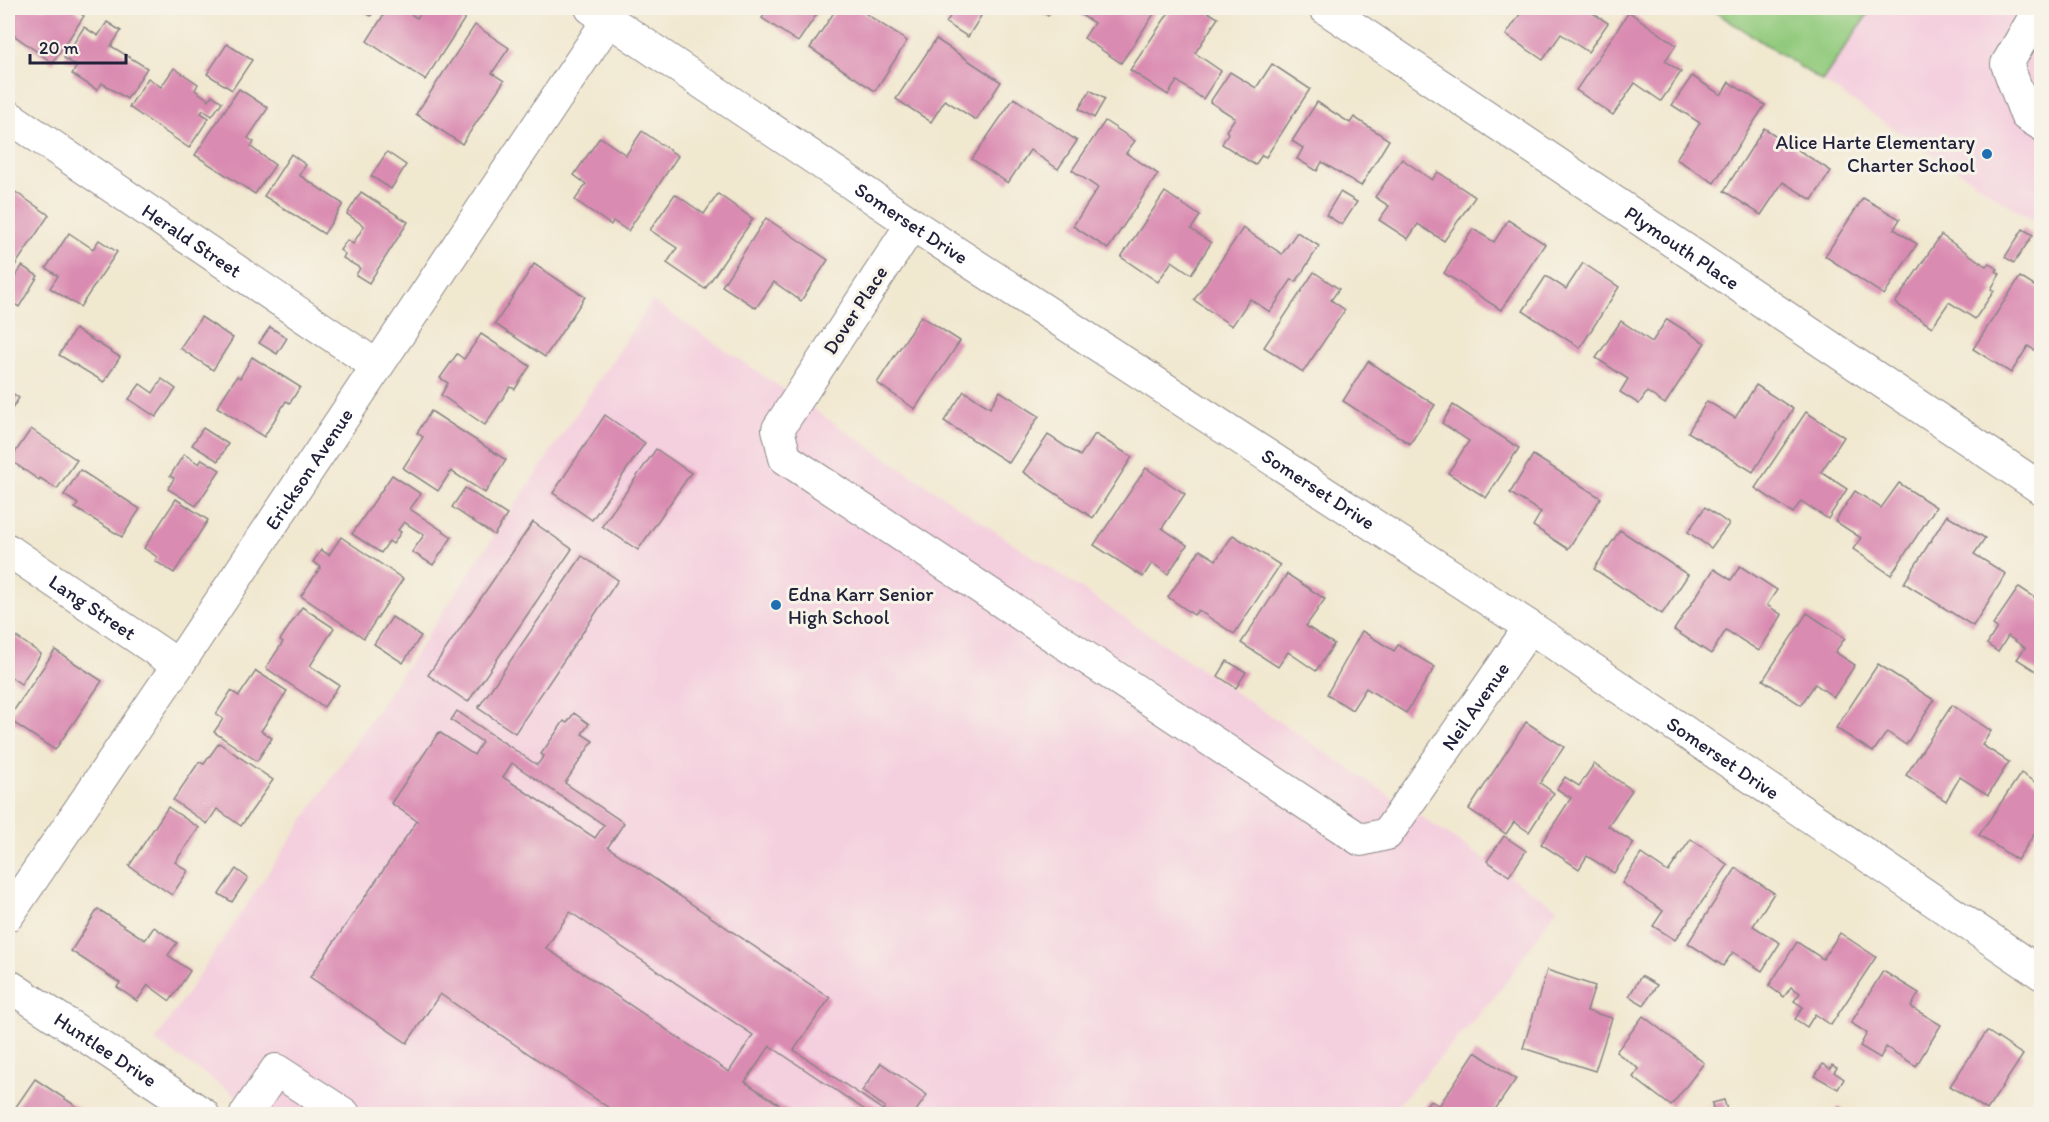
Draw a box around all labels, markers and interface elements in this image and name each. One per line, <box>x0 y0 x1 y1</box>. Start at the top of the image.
scale bar <box>30 27 126 65</box>
text: 20 m <box>39 37 79 59</box>
place label: Alice Harte Elementary Charter School <box>1775 130 1976 177</box>
marker: Alice Harte Elementary Charter School <box>1980 147 1994 161</box>
street label: Somerset Drive <box>850 177 973 269</box>
street label: Herald Street <box>137 198 246 283</box>
street label: Plymouth Place <box>1620 200 1744 295</box>
street label: Dover Place <box>818 261 892 359</box>
street label: Erickson Avenue <box>260 404 358 534</box>
street label: Somerset Drive <box>1257 443 1380 535</box>
street label: Lang Street <box>44 569 141 645</box>
place label: Edna Karr Senior High School <box>788 582 933 629</box>
marker: Edna Karr Senior High School <box>769 598 783 612</box>
street label: Neil Avenue <box>1436 657 1514 755</box>
street label: Somerset Drive <box>1662 711 1784 804</box>
street label: Huntlee Drive <box>50 1007 161 1092</box>

